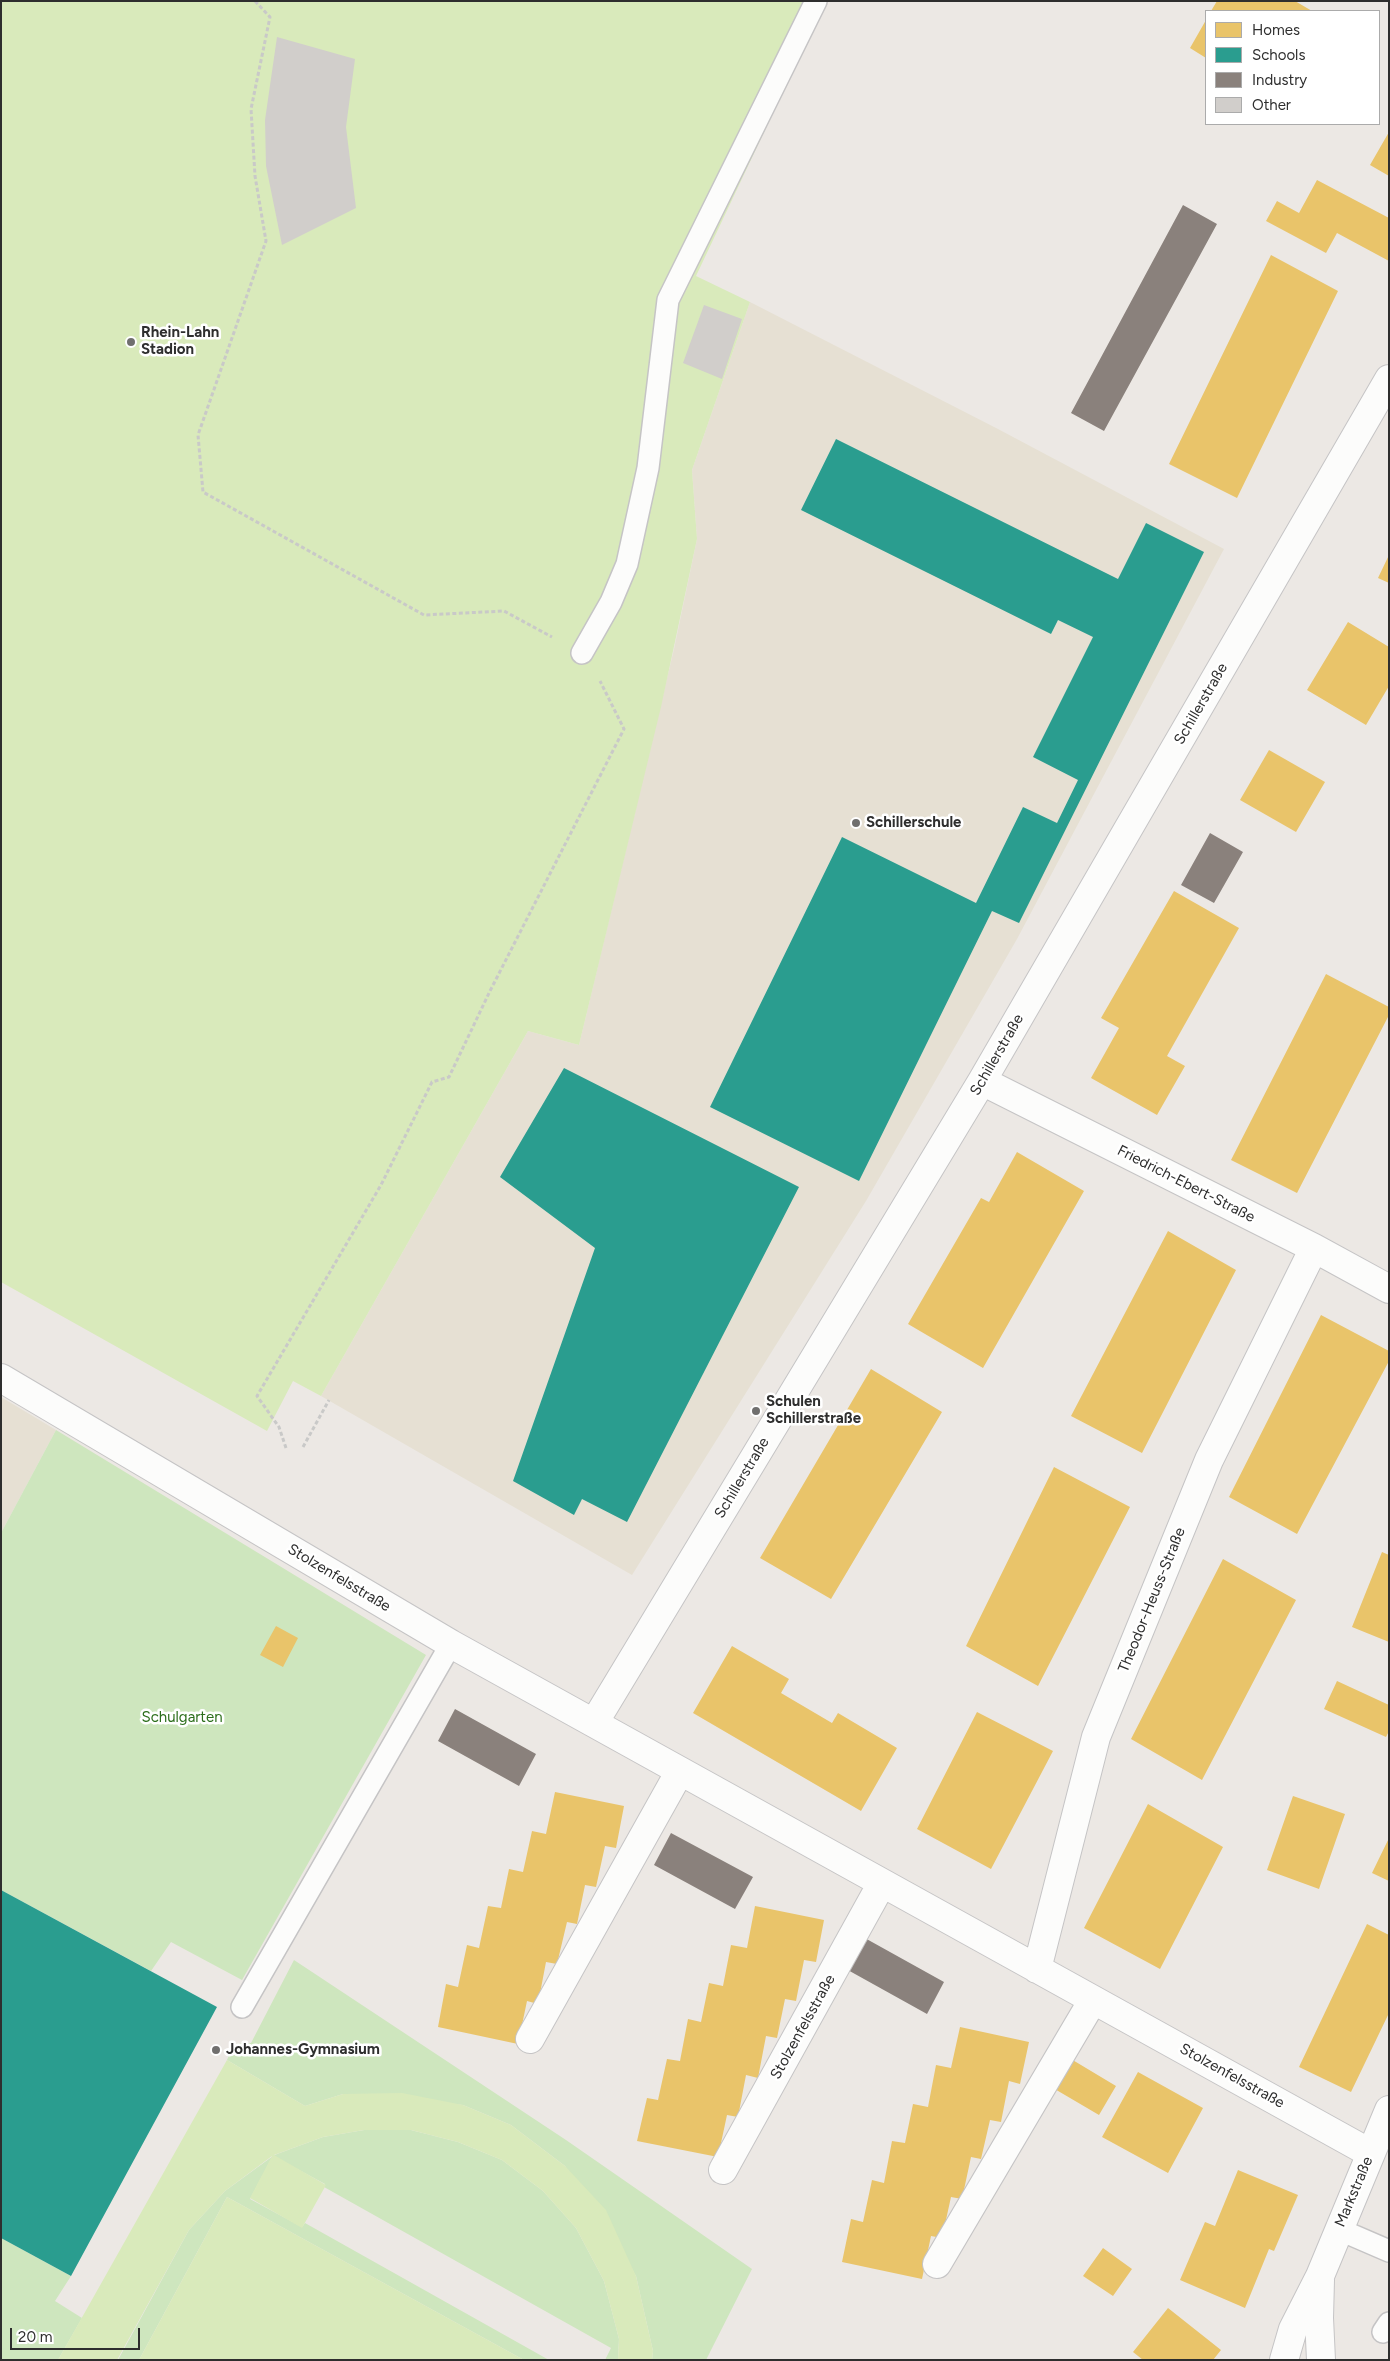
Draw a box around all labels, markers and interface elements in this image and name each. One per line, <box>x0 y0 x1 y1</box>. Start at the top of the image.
legend <box>1205 10 1380 125</box>
text: Homes <box>1252 21 1300 39</box>
text: Schools <box>1252 46 1305 64</box>
text: Industry <box>1252 71 1307 89</box>
text: Other <box>1252 96 1291 114</box>
place label: Rhein-Lahn Stadion <box>141 324 219 359</box>
marker: Rhein-Lahn Stadion <box>125 336 137 348</box>
street label: Schillerstraße <box>1170 660 1232 748</box>
place label: Schillerschule <box>866 814 961 832</box>
marker: Schillerschule <box>850 817 862 829</box>
street label: Schillerstraße <box>966 1011 1028 1099</box>
street label: Friedrich-Ebert-Straße <box>1114 1141 1258 1227</box>
place label: Schulen Schillerstraße <box>766 1393 861 1428</box>
marker: Schulen Schillerstraße <box>750 1405 762 1417</box>
street label: Schillerstraße <box>711 1434 773 1522</box>
street label: Theodor-Heuss-Straße <box>1115 1525 1189 1675</box>
street label: Stolzenfelsstraße <box>284 1540 394 1616</box>
park label: Schulgarten <box>141 1709 223 1727</box>
street label: Stolzenfelsstraße <box>767 1972 839 2082</box>
street label: Stolzenfelsstraße <box>1177 2040 1287 2112</box>
place label: Johannes-Gymnasium <box>226 2041 380 2059</box>
marker: Johannes-Gymnasium <box>210 2044 222 2056</box>
street label: Markstraße <box>1331 2154 1377 2230</box>
scale bar <box>12 2318 142 2350</box>
text: 20 m <box>18 2328 52 2346</box>

